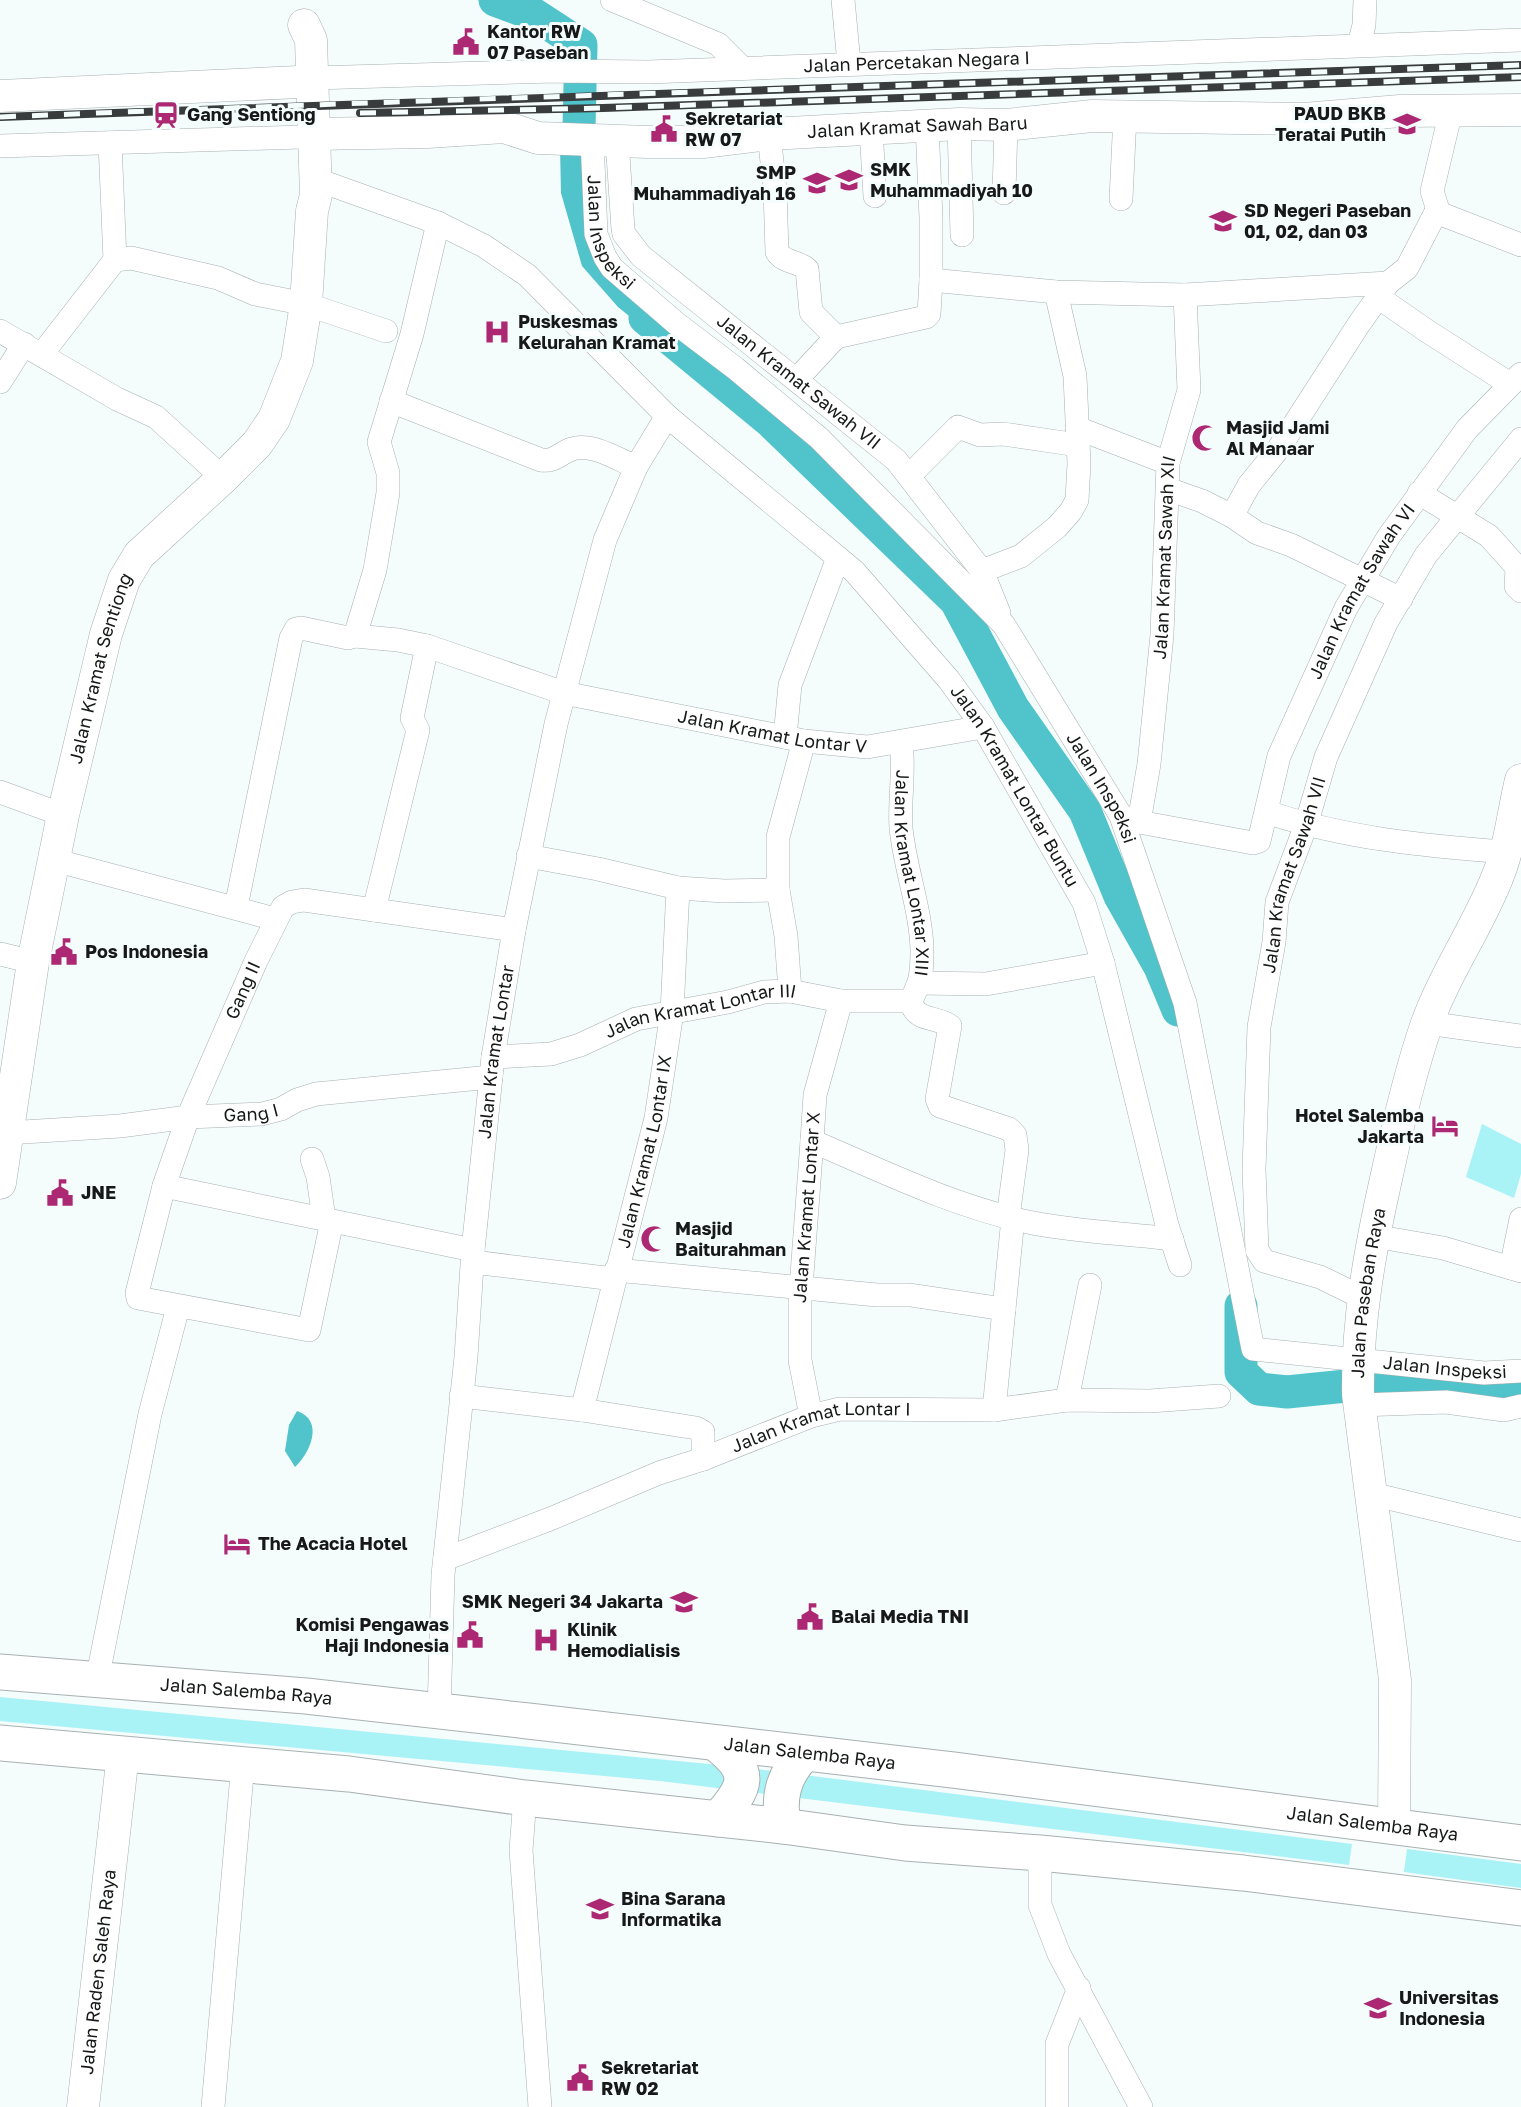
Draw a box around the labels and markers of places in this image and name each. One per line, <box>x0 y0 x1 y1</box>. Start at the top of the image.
place label: Kantor RW 07 Paseban <box>487 20 588 63</box>
public building icon: Kantor RW 07 Paseban <box>451 27 481 57</box>
station icon: Gang Sentiong <box>151 100 181 130</box>
place label: PAUD BKB Teratai Putih <box>1275 102 1386 145</box>
place label: Gang Sentiong <box>187 103 316 125</box>
place label: Sekretariat RW 07 <box>685 107 783 150</box>
school or university icon: PAUD BKB Teratai Putih <box>1392 109 1422 139</box>
public building icon: Sekretariat RW 07 <box>649 114 679 144</box>
place label: SMK Muhammadiyah 10 <box>870 158 1033 201</box>
place label: SMP Muhammadiyah 16 <box>633 161 796 204</box>
school or university icon: SMK Muhammadiyah 10 <box>834 165 864 195</box>
school or university icon: SMP Muhammadiyah 16 <box>802 168 832 198</box>
place label: SD Negeri Paseban 01, 02, dan 03 <box>1244 199 1411 242</box>
school or university icon: SD Negeri Paseban 01, 02, dan 03 <box>1208 206 1238 236</box>
place label: Puskesmas Kelurahan Kramat <box>518 310 676 353</box>
hospital icon: Puskesmas Kelurahan Kramat <box>482 317 512 347</box>
place label: Masjid Jami Al Manaar <box>1226 416 1329 459</box>
mosque icon: Masjid Jami Al Manaar <box>1190 423 1220 453</box>
public building icon: Pos Indonesia <box>49 937 79 967</box>
place label: Pos Indonesia <box>85 940 208 962</box>
place label: Hotel Salemba Jakarta <box>1295 1104 1424 1147</box>
hotel icon: Hotel Salemba Jakarta <box>1430 1111 1460 1141</box>
public building icon: JNE <box>45 1178 75 1208</box>
place label: JNE <box>81 1181 116 1203</box>
place label: Masjid Baiturahman <box>675 1217 786 1260</box>
mosque icon: Masjid Baiturahman <box>639 1224 669 1254</box>
hotel icon: The Acacia Hotel <box>222 1529 252 1559</box>
place label: The Acacia Hotel <box>258 1532 408 1554</box>
school or university icon: SMK Negeri 34 Jakarta <box>669 1587 699 1617</box>
place label: SMK Negeri 34 Jakarta <box>462 1590 663 1612</box>
public building icon: Balai Media TNI <box>795 1602 825 1632</box>
place label: Balai Media TNI <box>831 1605 969 1627</box>
place label: Komisi Pengawas Haji Indonesia <box>296 1613 449 1656</box>
place label: Klinik Hemodialisis <box>567 1618 680 1661</box>
public building icon: Komisi Pengawas Haji Indonesia <box>455 1620 485 1650</box>
hospital icon: Klinik Hemodialisis <box>531 1625 561 1655</box>
place label: Bina Sarana Informatika <box>621 1887 725 1930</box>
school or university icon: Bina Sarana Informatika <box>585 1894 615 1924</box>
place label: Universitas Indonesia <box>1399 1986 1499 2029</box>
school or university icon: Universitas Indonesia <box>1363 1993 1393 2023</box>
place label: Sekretariat RW 02 <box>601 2056 699 2099</box>
public building icon: Sekretariat RW 02 <box>565 2063 595 2093</box>

